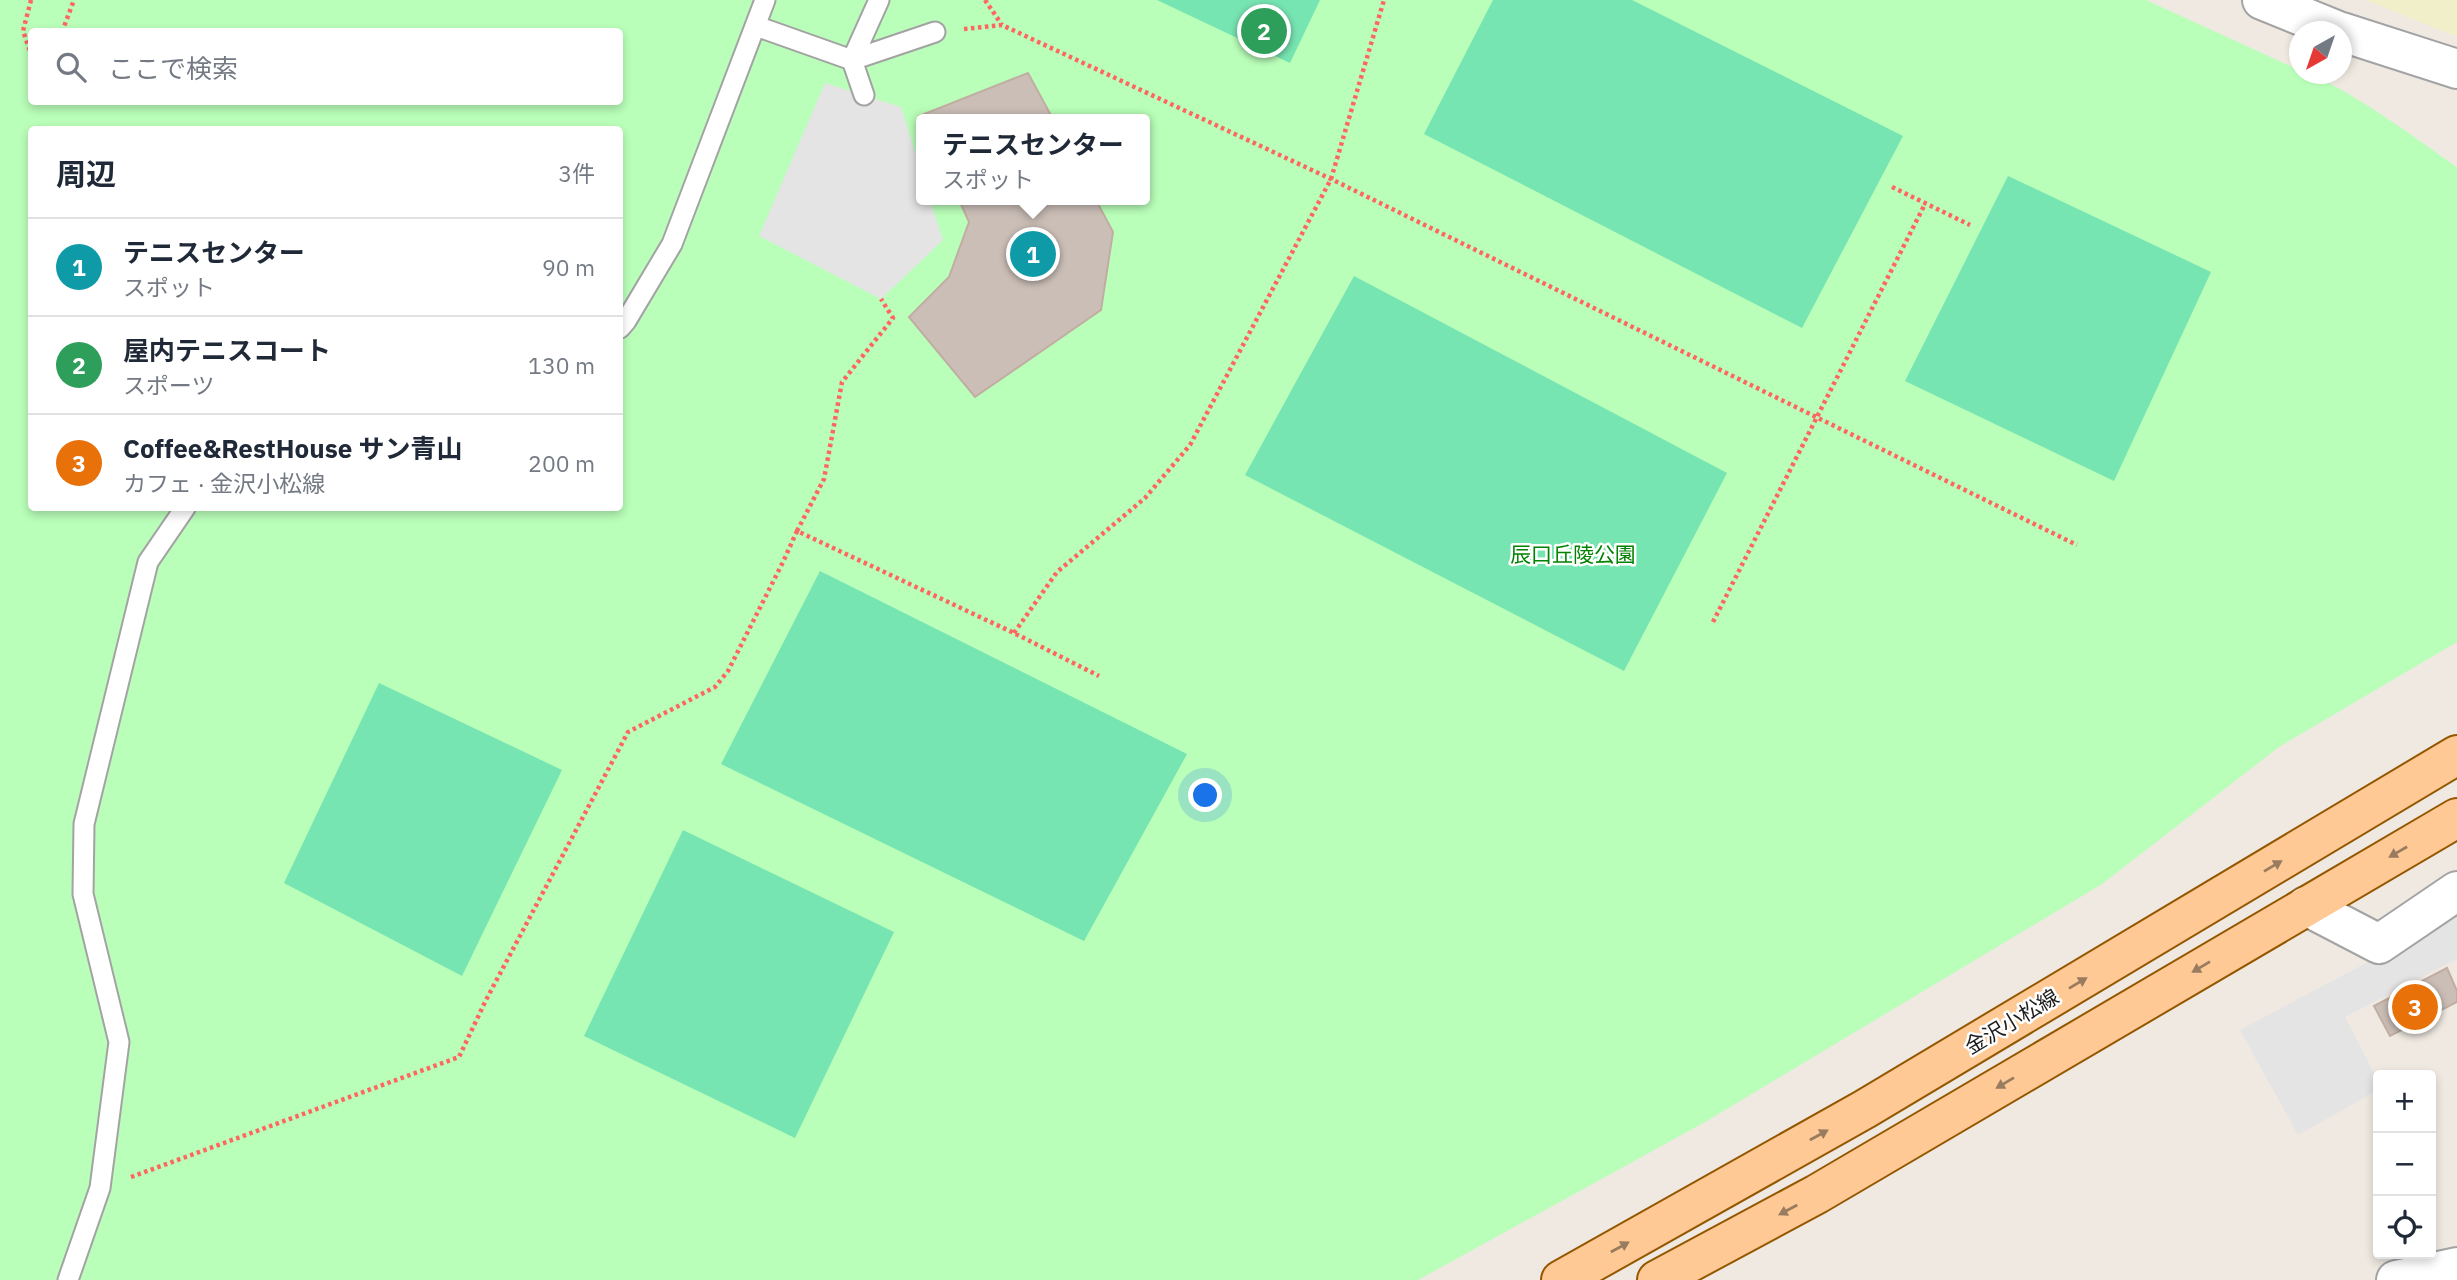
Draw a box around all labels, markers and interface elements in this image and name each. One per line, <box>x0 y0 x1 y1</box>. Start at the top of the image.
pin: 2 <box>1241 5 1287 57</box>
north arrow <box>2289 21 2352 84</box>
search box <box>28 28 623 105</box>
icon: search <box>52 48 90 86</box>
text: ここで検索 <box>108 51 238 85</box>
popup <box>916 114 1150 205</box>
text: テニスセンター <box>942 127 1124 161</box>
text: 周辺 <box>56 154 116 193</box>
text: 3件 <box>558 158 595 188</box>
text: スポット <box>942 164 1034 194</box>
pin: 1 <box>1010 228 1056 280</box>
text: テニスセンター <box>123 235 305 269</box>
text: 1 <box>72 252 86 282</box>
text: 90 m <box>542 252 595 282</box>
text: スポット <box>123 272 215 302</box>
text: 屋内テニスコート <box>123 333 331 367</box>
text: 2 <box>72 350 86 380</box>
text: 130 m <box>528 350 595 380</box>
text: スポーツ <box>123 370 215 400</box>
text: Coffee&RestHouse サン青山 <box>123 431 463 465</box>
text: 3 <box>72 448 86 478</box>
text: 200 m <box>528 448 595 478</box>
text: カフェ · 金沢小松線 <box>123 468 325 498</box>
park label: 辰口丘陵公園 <box>1510 540 1636 568</box>
your location <box>1188 778 1222 812</box>
one-way arrow <box>2388 846 2407 858</box>
one-way arrow <box>2264 860 2283 872</box>
one-way arrow <box>2192 961 2211 974</box>
one-way arrow <box>2069 977 2088 989</box>
pin: 3 <box>2392 981 2438 1033</box>
street label: 金沢小松線 <box>1959 982 2064 1060</box>
map controls <box>2373 1070 2436 1259</box>
button: + <box>2373 1070 2436 1133</box>
one-way arrow <box>1996 1077 2015 1089</box>
one-way arrow <box>1809 1130 1829 1142</box>
button: − <box>2373 1133 2436 1196</box>
button: locate <box>2373 1196 2436 1259</box>
one-way arrow <box>1778 1204 1798 1216</box>
one-way arrow <box>1610 1241 1630 1253</box>

